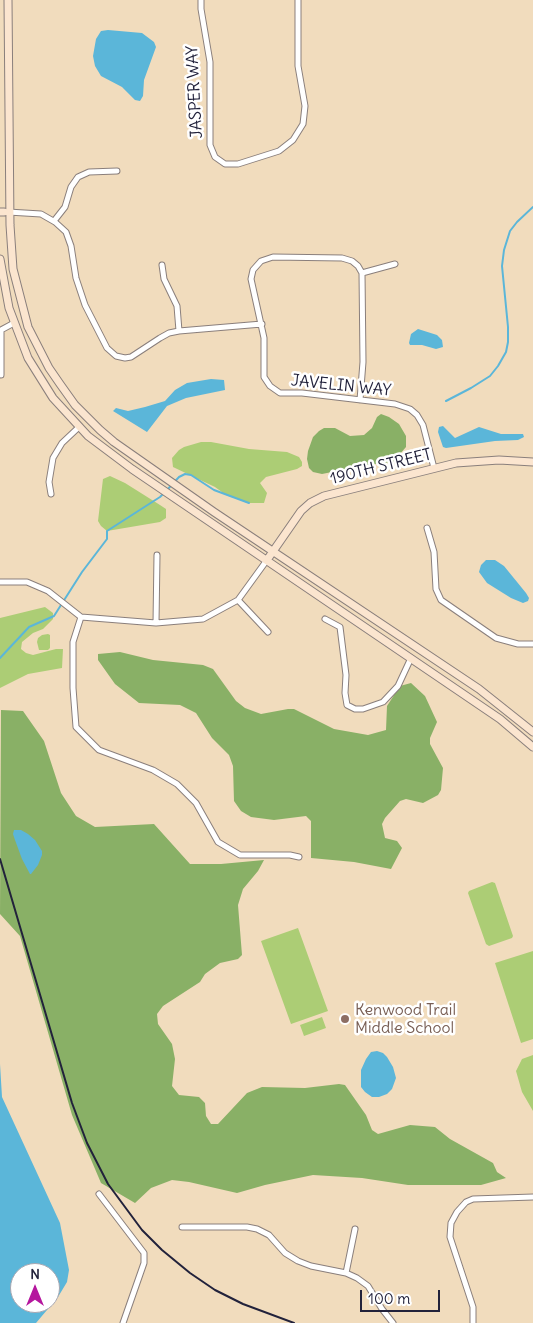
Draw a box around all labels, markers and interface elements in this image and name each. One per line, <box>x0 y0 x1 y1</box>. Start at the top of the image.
street label: JASPER WAY <box>183 45 207 139</box>
street label: JAVELIN WAY <box>290 371 392 401</box>
street label: 190TH STREET <box>328 445 434 489</box>
place label: Kenwood Trail Middle School <box>355 1000 456 1038</box>
marker: Kenwood Trail Middle School <box>339 1013 351 1025</box>
north arrow <box>10 1263 60 1313</box>
text: N <box>30 1265 40 1283</box>
scale bar <box>363 1280 443 1312</box>
text: 100 m <box>368 1289 410 1308</box>

